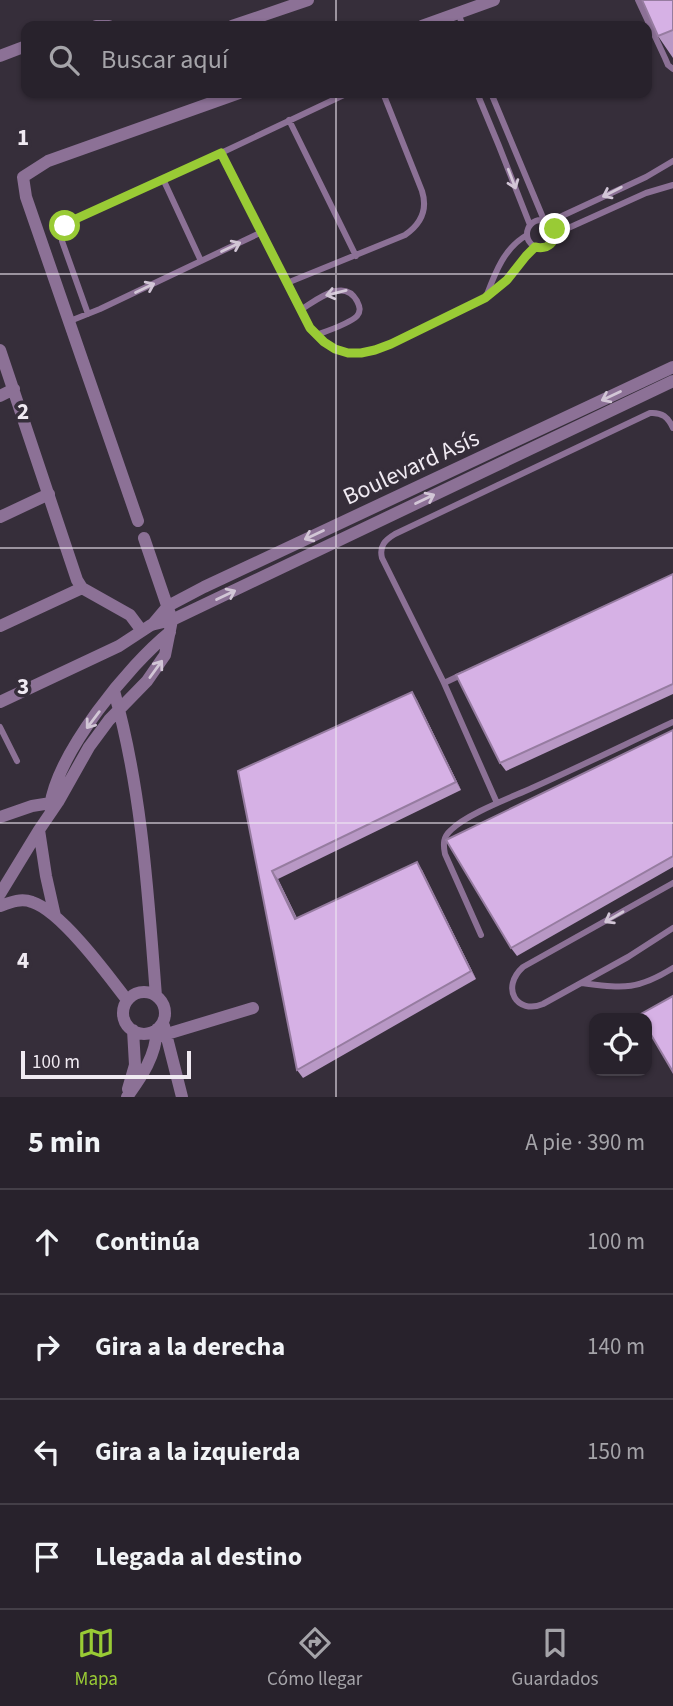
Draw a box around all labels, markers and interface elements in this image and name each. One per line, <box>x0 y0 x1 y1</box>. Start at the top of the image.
search box <box>21 21 652 98</box>
icon: search <box>45 41 83 79</box>
text: Buscar aquí <box>101 41 228 78</box>
text: 1 <box>17 121 29 154</box>
one-way arrow <box>507 167 519 189</box>
one-way arrow <box>602 185 623 199</box>
route start <box>49 210 80 241</box>
route end <box>539 213 570 244</box>
one-way arrow <box>220 240 241 253</box>
one-way arrow <box>134 281 155 294</box>
one-way arrow <box>325 287 347 300</box>
one-way arrow <box>601 390 622 403</box>
text: 2 <box>17 395 29 428</box>
street label: Boulevard Asís <box>337 421 485 514</box>
one-way arrow <box>414 492 435 506</box>
one-way arrow <box>304 529 325 543</box>
one-way arrow <box>215 587 236 601</box>
one-way arrow <box>149 660 163 679</box>
text: 3 <box>17 670 29 703</box>
one-way arrow <box>85 710 100 728</box>
one-way arrow <box>604 911 625 924</box>
text: 4 <box>17 944 29 977</box>
map controls <box>589 1013 652 1076</box>
button: locate <box>589 1013 652 1076</box>
scale bar <box>21 1048 191 1080</box>
text: 100 m <box>32 1049 80 1076</box>
text: 5 min <box>28 1121 101 1164</box>
text: A pie · 390 m <box>525 1126 645 1159</box>
icon: ahead <box>28 1223 66 1261</box>
text: Continúa <box>95 1223 200 1260</box>
text: 100 m <box>587 1225 645 1258</box>
icon: right <box>28 1328 66 1366</box>
text: Gira a la derecha <box>95 1328 285 1365</box>
text: 140 m <box>587 1330 645 1363</box>
icon: left <box>28 1433 66 1471</box>
text: Gira a la izquierda <box>95 1433 300 1470</box>
text: 150 m <box>587 1435 645 1468</box>
icon: arrive <box>28 1538 66 1576</box>
text: Llegada al destino <box>95 1538 302 1575</box>
tab: Mapa <box>75 1624 118 1693</box>
tab: Cómo llegar <box>267 1624 362 1693</box>
tab: Guardados <box>512 1624 598 1693</box>

